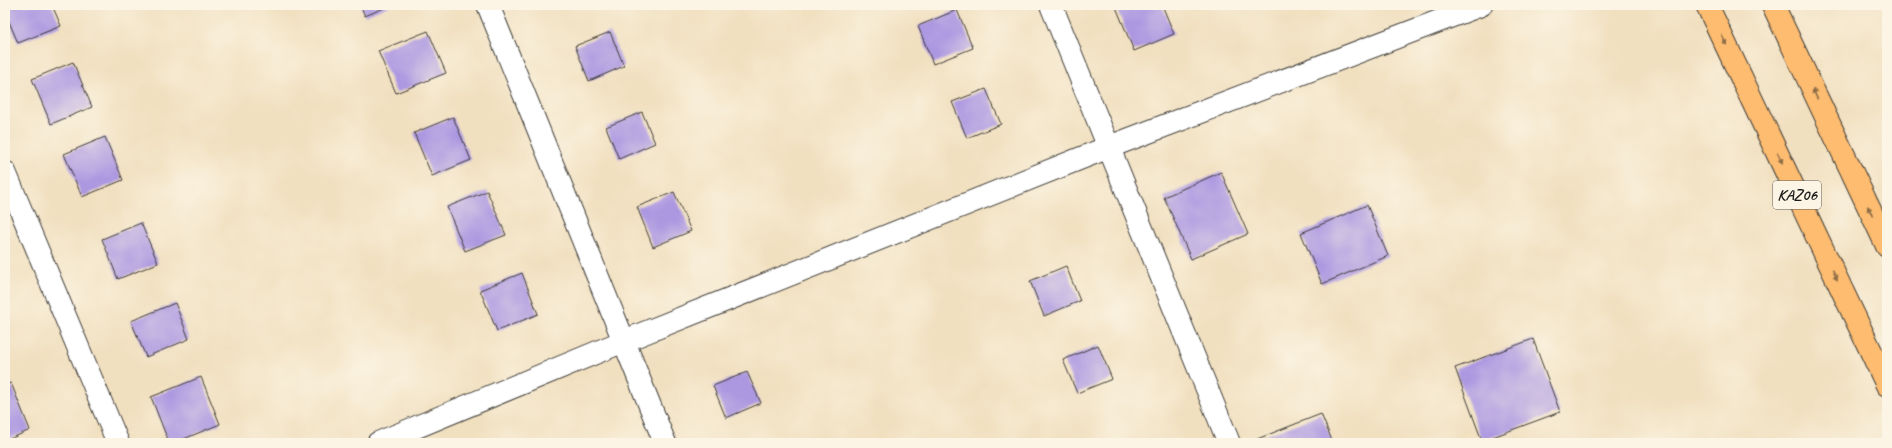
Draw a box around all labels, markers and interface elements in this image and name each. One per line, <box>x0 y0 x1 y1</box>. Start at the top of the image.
one-way arrow <box>1721 35 1727 46</box>
one-way arrow <box>1812 88 1818 99</box>
one-way arrow <box>1777 152 1783 163</box>
road number: KАZ06 <box>1773 181 1821 209</box>
one-way arrow <box>1867 206 1873 217</box>
one-way arrow <box>1832 270 1838 281</box>

